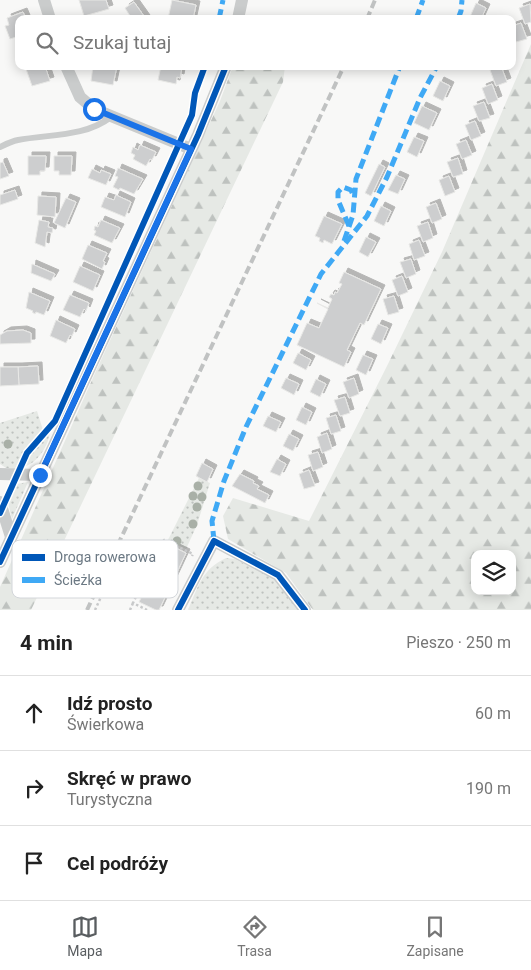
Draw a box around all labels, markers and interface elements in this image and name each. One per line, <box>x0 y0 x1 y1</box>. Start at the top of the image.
search box <box>15 15 516 70</box>
icon: search <box>33 29 61 57</box>
text: Szukaj tutaj <box>73 31 171 54</box>
route start <box>83 98 106 121</box>
route end <box>29 464 52 487</box>
legend <box>12 540 178 598</box>
text: Droga rowerowa <box>54 549 156 565</box>
map controls <box>471 550 516 595</box>
button: layers <box>471 550 516 595</box>
text: Ścieżka <box>54 571 102 588</box>
text: 4 min <box>20 631 73 655</box>
text: Pieszo · 250 m <box>406 633 511 652</box>
text: Idź prosto <box>67 692 152 715</box>
icon: ahead <box>20 699 48 727</box>
text: 60 m <box>475 704 511 723</box>
text: Świerkowa <box>67 715 144 734</box>
text: Skręć w prawo <box>67 767 191 790</box>
icon: right <box>20 774 48 802</box>
text: 190 m <box>466 779 511 798</box>
text: Turystyczna <box>67 790 153 809</box>
icon: arrive <box>20 849 48 877</box>
text: Cel podróży <box>67 852 168 875</box>
tab: Mapa <box>67 913 103 959</box>
tab: Trasa <box>237 913 272 959</box>
tab: Zapisane <box>406 913 464 959</box>

